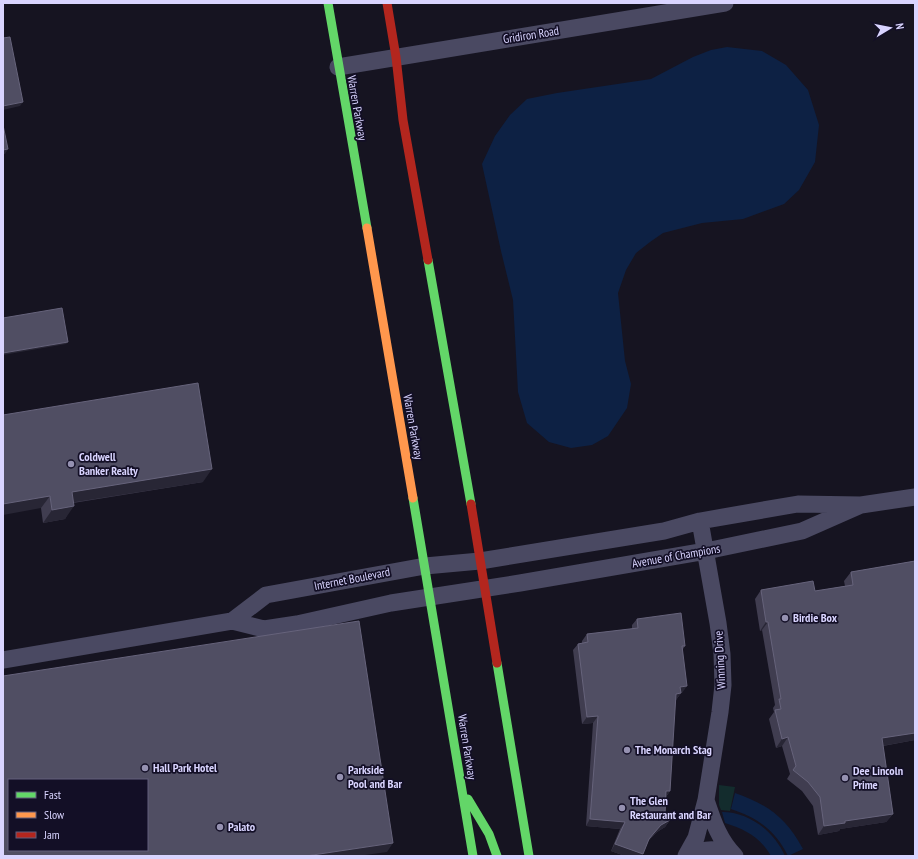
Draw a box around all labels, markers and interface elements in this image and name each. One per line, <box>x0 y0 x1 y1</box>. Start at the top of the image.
north arrow <box>870 8 910 48</box>
text: N <box>892 22 907 30</box>
street label: Gridiron Road <box>502 23 560 46</box>
street label: Warren Parkway <box>344 74 371 142</box>
street label: Warren Parkway <box>400 393 427 461</box>
place label: Coldwell Banker Realty <box>79 449 138 478</box>
marker: Coldwell Banker Realty <box>66 459 76 469</box>
street label: Avenue of Champions <box>631 540 721 571</box>
street label: Internet Boulevard <box>313 564 391 593</box>
place label: Birdie Box <box>793 610 838 625</box>
marker: Birdie Box <box>780 613 790 623</box>
street label: Winning Drive <box>710 630 729 690</box>
street label: Warren Parkway <box>455 713 480 781</box>
place label: The Monarch Stag <box>635 742 712 757</box>
marker: The Monarch Stag <box>622 745 632 755</box>
place label: Hall Park Hotel <box>153 760 217 775</box>
place label: Parkside Pool and Bar <box>348 762 402 791</box>
marker: Hall Park Hotel <box>140 763 150 773</box>
place label: Dee Lincoln Prime <box>853 763 903 792</box>
marker: Parkside Pool and Bar <box>335 772 345 782</box>
marker: Dee Lincoln Prime <box>840 773 850 783</box>
legend <box>8 779 148 851</box>
text: Fast <box>44 787 62 802</box>
place label: The Glen Restaurant and Bar <box>630 793 711 822</box>
marker: The Glen Restaurant and Bar <box>617 803 627 813</box>
text: Slow <box>44 807 65 822</box>
place label: Palato <box>228 819 256 834</box>
marker: Palato <box>215 822 225 832</box>
text: Jam <box>43 827 60 842</box>

